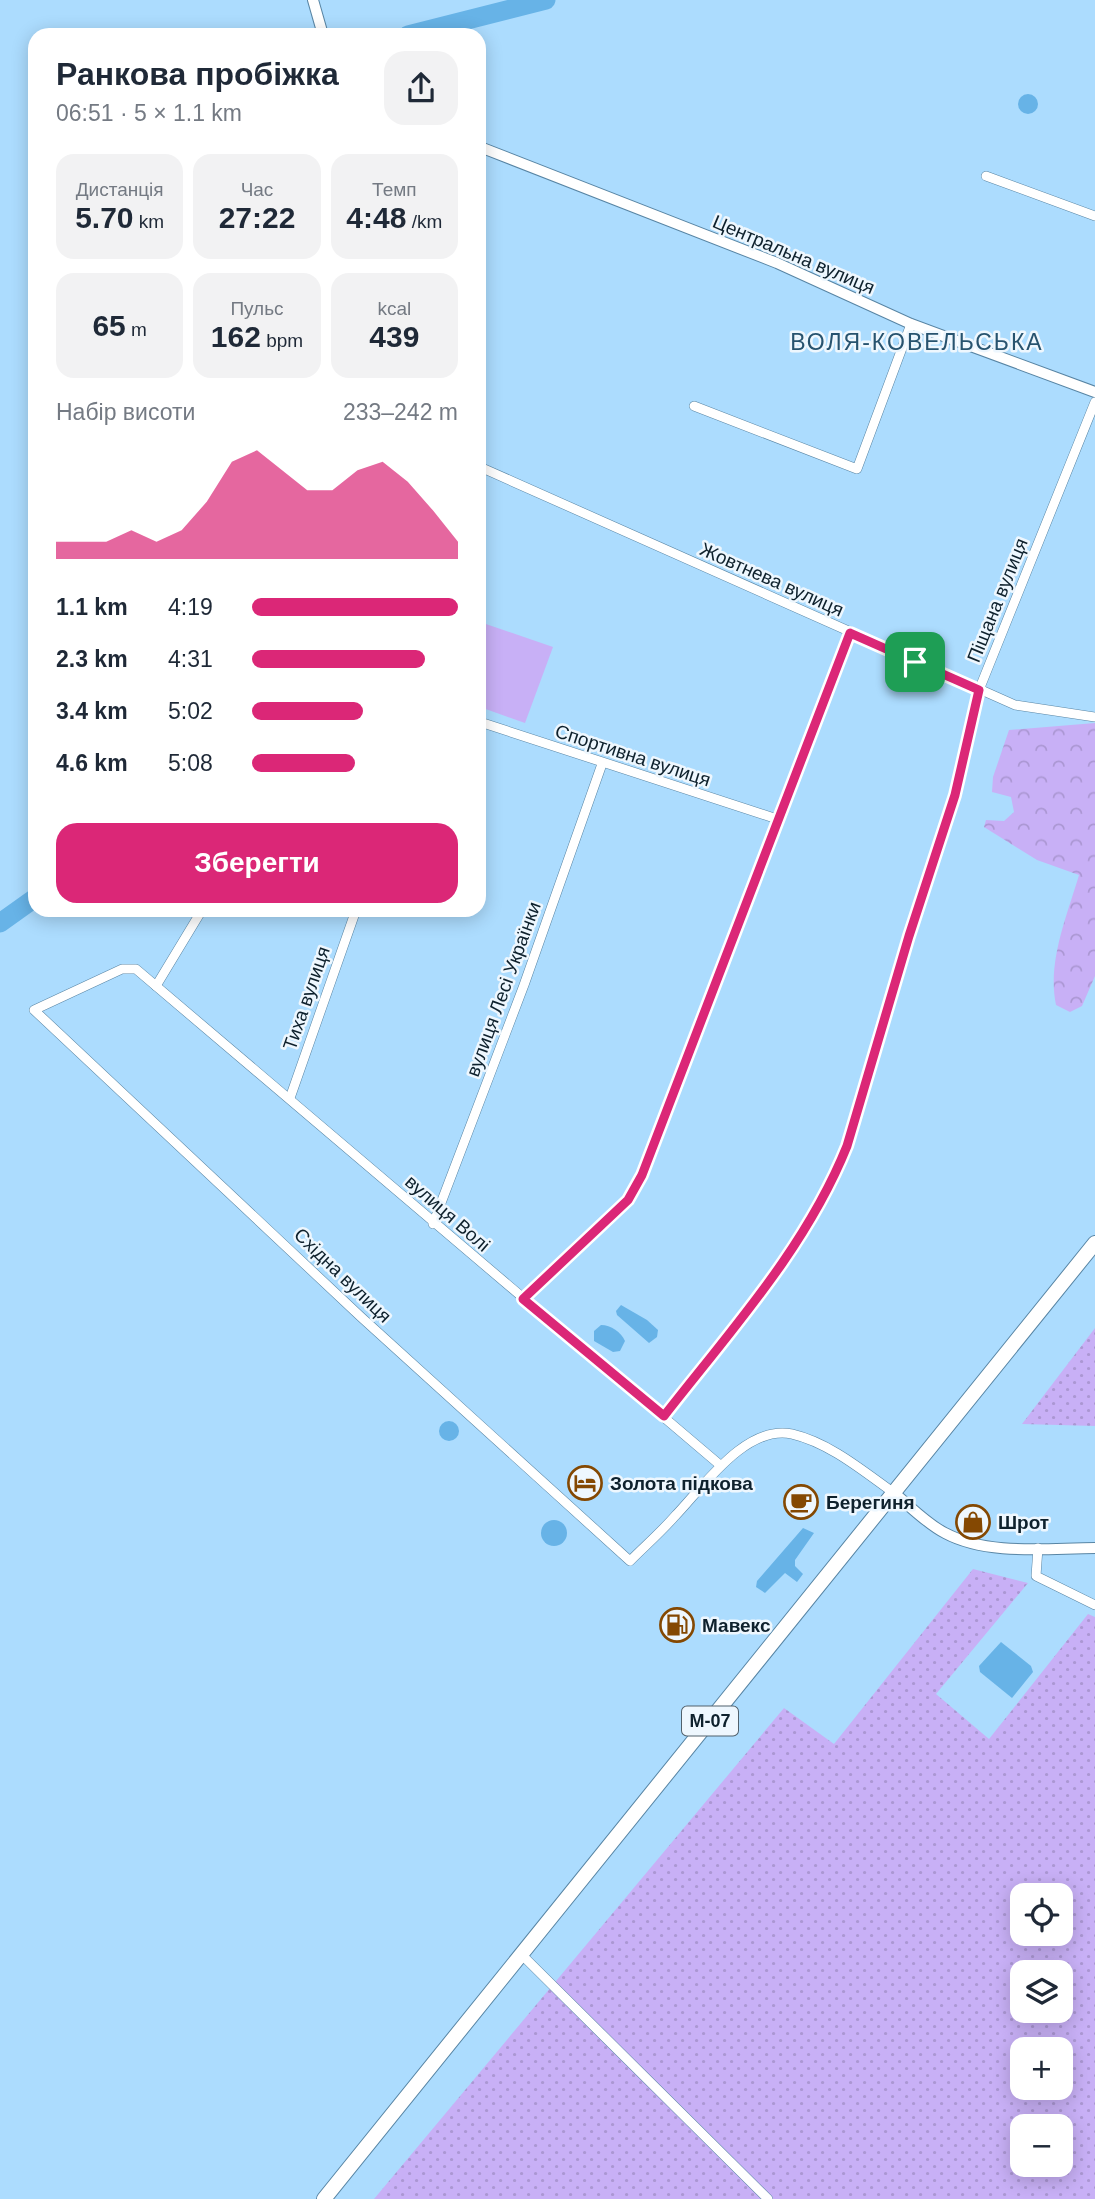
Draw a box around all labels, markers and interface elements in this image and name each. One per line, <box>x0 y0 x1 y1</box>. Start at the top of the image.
button: share <box>384 51 458 125</box>
text: Ранкова пробіжка <box>56 56 339 92</box>
text: 06:51 · 5 × 1.1 km <box>56 100 242 126</box>
text: Дистанція <box>76 179 164 200</box>
text: Час <box>241 179 273 200</box>
text: Темп <box>372 179 417 200</box>
text: 5.70 <box>75 201 134 234</box>
text: 27:22 <box>219 201 295 234</box>
text: 4:48 <box>346 201 406 234</box>
text: km <box>134 211 164 232</box>
text: /km <box>406 211 442 232</box>
street label: Центральна вулиця <box>710 211 878 298</box>
text: Пульс <box>230 298 284 319</box>
text: kcal <box>377 298 411 319</box>
text: 65 <box>92 309 126 342</box>
text: m <box>126 319 147 340</box>
text: 162 <box>211 320 261 353</box>
text: 439 <box>369 320 419 353</box>
district label: ВОЛЯ-КОВЕЛЬСЬКА <box>790 329 1044 355</box>
text: bpm <box>261 330 303 351</box>
text: Набір висоти <box>56 399 195 425</box>
text: 233–242 m <box>343 399 458 425</box>
street label: Піщана вулиця <box>963 535 1032 665</box>
street label: Жовтнева вулиця <box>697 538 847 621</box>
text: 1.1 km <box>56 594 128 620</box>
text: 4:19 <box>168 594 213 620</box>
pin <box>885 632 945 692</box>
icon: arrive <box>896 643 934 681</box>
text: 2.3 km <box>56 646 128 672</box>
text: 4:31 <box>168 646 213 672</box>
text: 3.4 km <box>56 698 128 724</box>
text: 5:02 <box>168 698 213 724</box>
street label: Спортивна вулиця <box>553 720 713 791</box>
text: 4.6 km <box>56 750 128 776</box>
text: 5:08 <box>168 750 213 776</box>
button: Зберегти <box>56 823 458 903</box>
street label: вулиця Лесі Українки <box>462 899 545 1079</box>
street label: Тиха вулиця <box>279 944 334 1053</box>
street label: вулиця Волі <box>401 1171 494 1256</box>
street label: Східна вулиця <box>290 1224 395 1327</box>
hotel icon: Золота підкова <box>566 1464 604 1502</box>
place label: Золота підкова <box>610 1473 753 1494</box>
cafe icon: Берегиня <box>782 1483 820 1521</box>
place label: Берегиня <box>826 1492 915 1513</box>
shop icon: Шрот <box>954 1503 992 1541</box>
place label: Шрот <box>998 1512 1049 1533</box>
fuel station icon: Мавекс <box>658 1606 696 1644</box>
place label: Мавекс <box>702 1615 771 1636</box>
road number: М-07 <box>682 1706 738 1736</box>
map controls <box>1010 1883 1073 2177</box>
button: locate <box>1010 1883 1073 1946</box>
button: layers <box>1010 1960 1073 2023</box>
button: + <box>1010 2037 1073 2100</box>
button: − <box>1010 2114 1073 2177</box>

